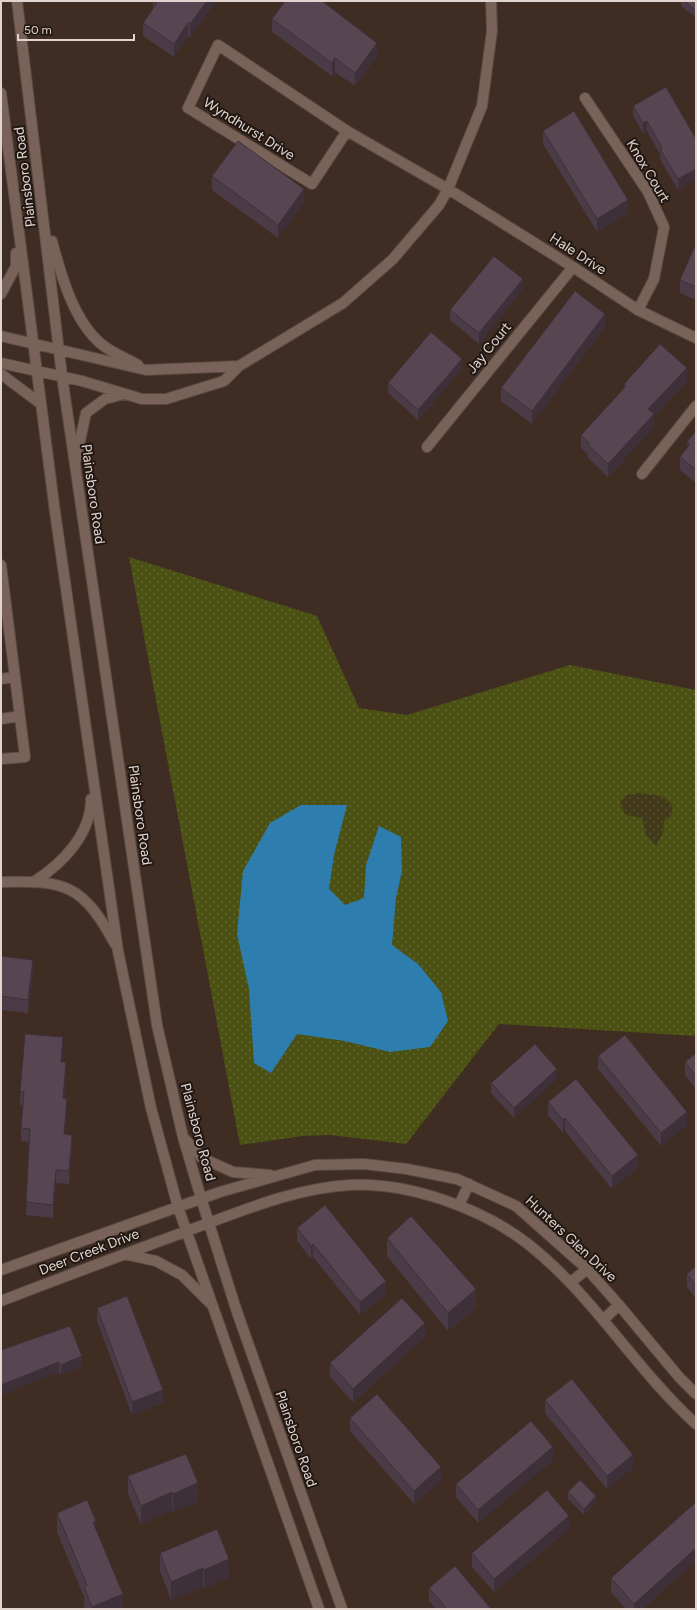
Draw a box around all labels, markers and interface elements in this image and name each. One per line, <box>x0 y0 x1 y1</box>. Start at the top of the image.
scale bar <box>18 16 134 42</box>
text: 50 m <box>24 23 52 37</box>
street label: Wyndhurst Drive <box>200 94 298 164</box>
street label: Plainsboro Road <box>10 126 40 228</box>
street label: Knox Court <box>623 136 673 206</box>
street label: Hale Drive <box>546 229 610 279</box>
street label: Jay Court <box>463 319 515 377</box>
street label: Plainsboro Road <box>78 443 108 545</box>
street label: Plainsboro Road <box>125 764 155 866</box>
street label: Plainsboro Road <box>177 1081 219 1183</box>
street label: Hunters Glen Drive <box>522 1192 620 1286</box>
street label: Deer Creek Drive <box>37 1225 142 1279</box>
street label: Plainsboro Road <box>272 1389 320 1489</box>

